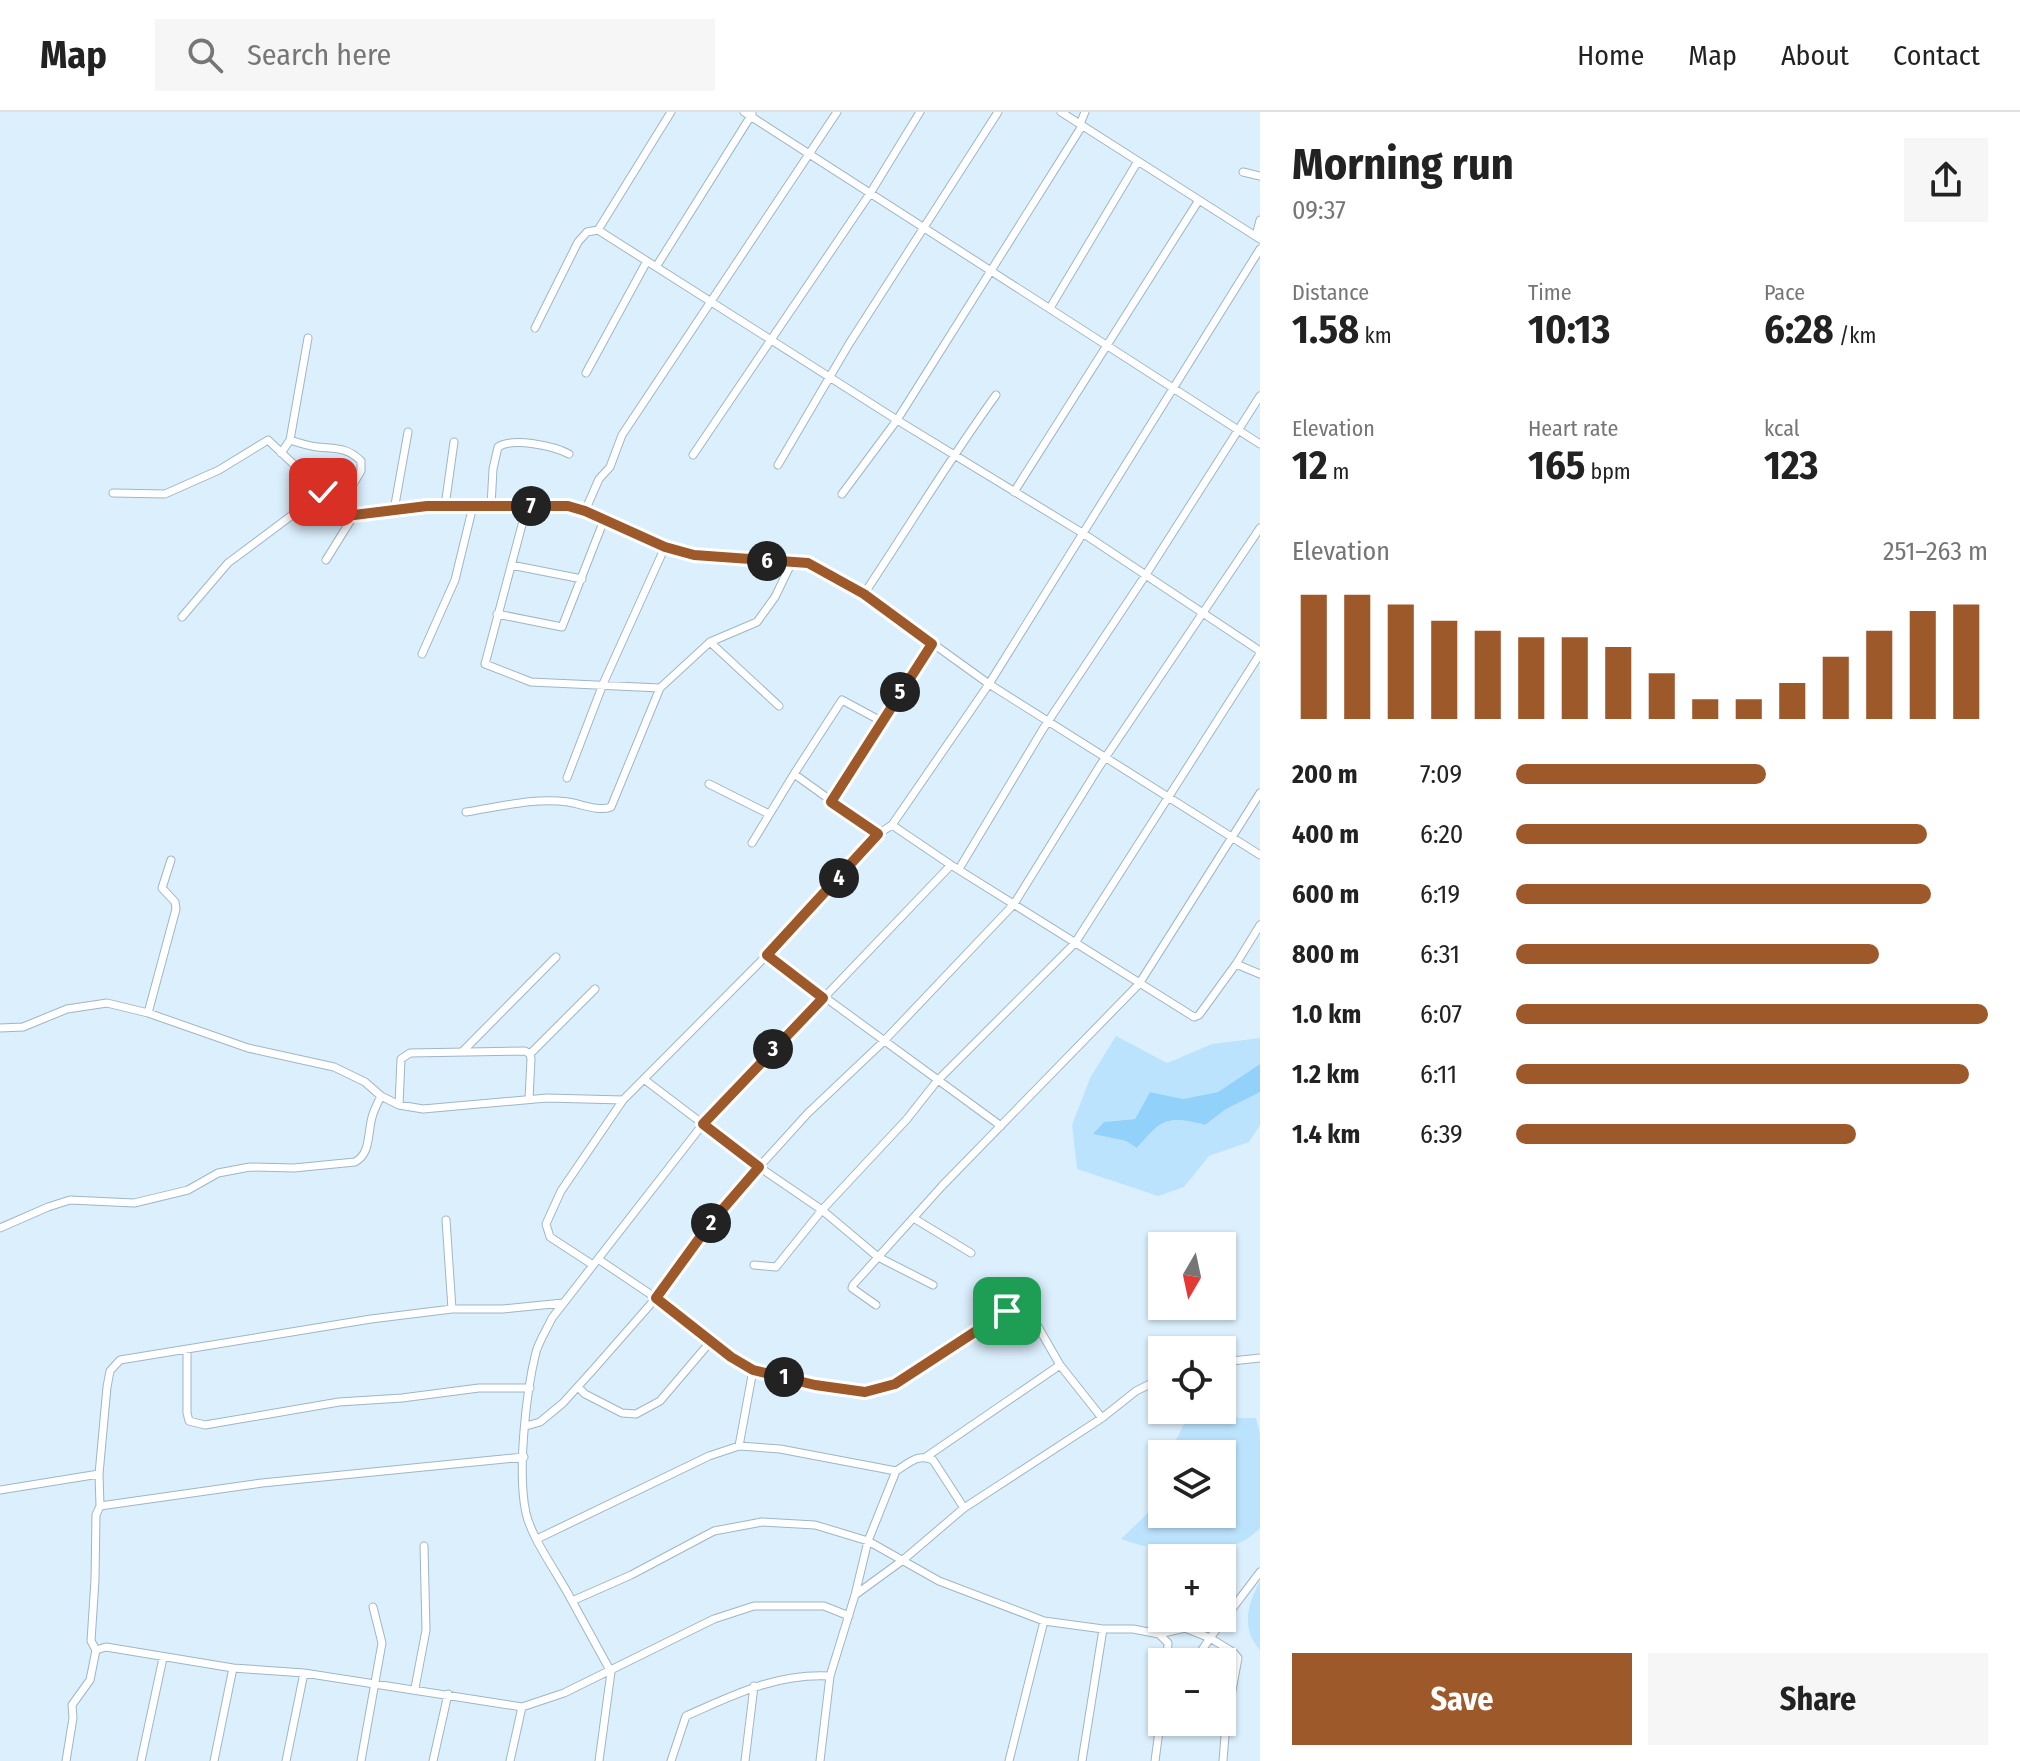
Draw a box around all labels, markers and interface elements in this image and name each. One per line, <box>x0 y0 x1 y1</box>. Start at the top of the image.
search box <box>155 19 715 91</box>
text: Map <box>40 32 107 78</box>
icon: search <box>183 33 227 77</box>
text: Search here <box>247 37 391 73</box>
text: Home <box>1577 39 1644 72</box>
text: Map <box>1688 39 1737 72</box>
text: About <box>1781 39 1849 72</box>
text: Contact <box>1893 39 1980 72</box>
text: Morning run <box>1292 138 1514 191</box>
button: share <box>1904 138 1988 222</box>
text: 09:37 <box>1292 195 1346 226</box>
text: Distance <box>1292 279 1369 306</box>
text: Time <box>1528 279 1572 306</box>
text: Pace <box>1764 279 1805 306</box>
text: 1.58 <box>1292 306 1359 354</box>
text: 10:13 <box>1528 306 1610 354</box>
text: 6:28 <box>1764 306 1834 354</box>
text: km <box>1359 322 1392 349</box>
text: /km <box>1834 322 1876 349</box>
text: Elevation <box>1292 415 1375 442</box>
text: Heart rate <box>1528 415 1618 442</box>
text: kcal <box>1764 415 1800 442</box>
text: 12 <box>1292 442 1327 490</box>
text: 165 <box>1528 442 1585 490</box>
text: 123 <box>1764 442 1818 490</box>
pin <box>289 458 357 526</box>
text: m <box>1327 458 1350 485</box>
text: bpm <box>1585 458 1631 485</box>
icon: check <box>301 470 345 514</box>
pin: 7 <box>511 486 551 526</box>
text: 7 <box>526 492 536 519</box>
text: Elevation <box>1292 536 1390 567</box>
text: 251–263 m <box>1883 536 1988 567</box>
pin: 6 <box>747 541 787 581</box>
text: 6 <box>761 547 773 574</box>
pin: 5 <box>880 672 920 712</box>
text: 5 <box>895 678 905 705</box>
text: 200 m <box>1292 759 1358 790</box>
text: 7:09 <box>1420 759 1462 790</box>
text: 400 m <box>1292 819 1359 850</box>
text: 6:20 <box>1420 819 1463 850</box>
pin: 4 <box>819 858 859 898</box>
text: 4 <box>833 864 845 891</box>
text: 600 m <box>1292 879 1359 910</box>
text: 6:19 <box>1420 879 1460 910</box>
text: 800 m <box>1292 939 1359 970</box>
text: 6:31 <box>1420 939 1460 970</box>
text: 1.0 km <box>1292 999 1361 1030</box>
text: 6:07 <box>1420 999 1462 1030</box>
pin: 3 <box>753 1029 793 1069</box>
text: 3 <box>768 1035 778 1062</box>
text: 1.2 km <box>1292 1059 1359 1090</box>
text: 6:11 <box>1420 1059 1457 1090</box>
text: 1.4 km <box>1292 1119 1360 1150</box>
text: 6:39 <box>1420 1119 1463 1150</box>
pin: 2 <box>691 1203 731 1243</box>
text: 2 <box>706 1209 716 1236</box>
north arrow <box>1148 1232 1236 1320</box>
map controls <box>1148 1232 1236 1736</box>
pin <box>973 1277 1041 1345</box>
icon: arrive <box>985 1289 1029 1333</box>
button: locate <box>1148 1336 1236 1424</box>
pin: 1 <box>764 1357 804 1397</box>
text: 1 <box>779 1363 789 1390</box>
button: layers <box>1148 1440 1236 1528</box>
button: + <box>1148 1544 1236 1632</box>
button: − <box>1148 1648 1236 1736</box>
button: Save <box>1292 1653 1632 1745</box>
button: Share <box>1648 1653 1988 1745</box>

